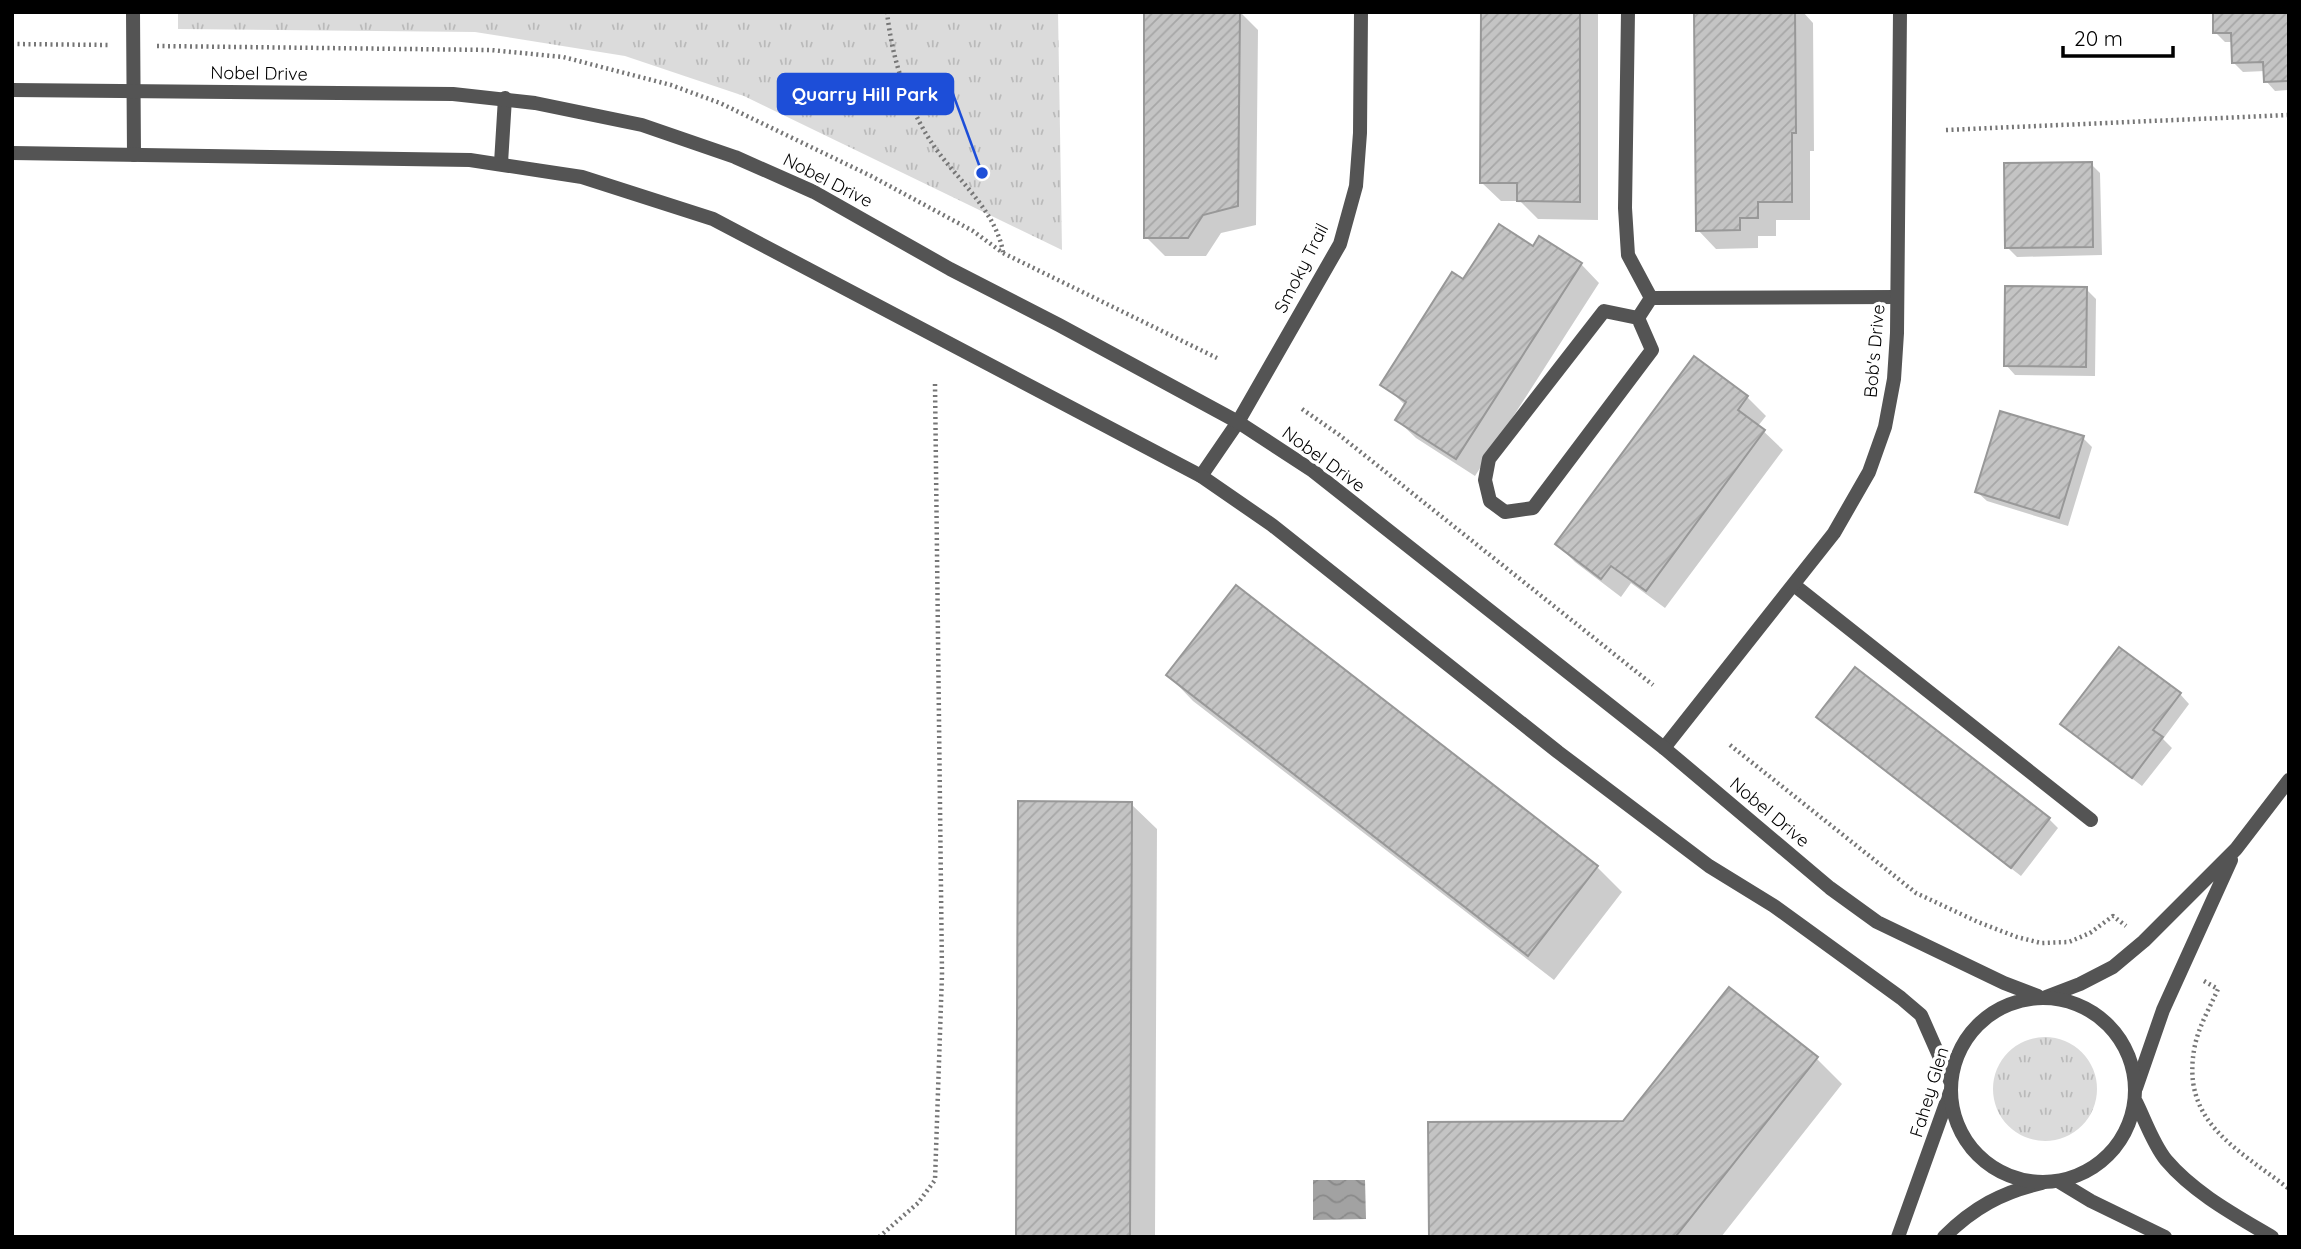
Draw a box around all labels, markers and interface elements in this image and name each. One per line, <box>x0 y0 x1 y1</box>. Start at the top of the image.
scale bar <box>2063 14 2173 58</box>
text: 20 m <box>2074 25 2123 51</box>
street label: Nobel Drive <box>210 61 308 85</box>
callout: Quarry Hill Park <box>778 74 953 114</box>
text: Quarry Hill Park <box>792 82 938 106</box>
street label: Nobel Drive <box>779 148 877 212</box>
street label: Smoky Trail <box>1269 219 1333 317</box>
street label: Bob's Drive <box>1858 303 1890 399</box>
street label: Nobel Drive <box>1278 421 1370 497</box>
street label: Nobel Drive <box>1725 772 1815 852</box>
street label: Fahey Glen <box>1904 1044 1954 1140</box>

